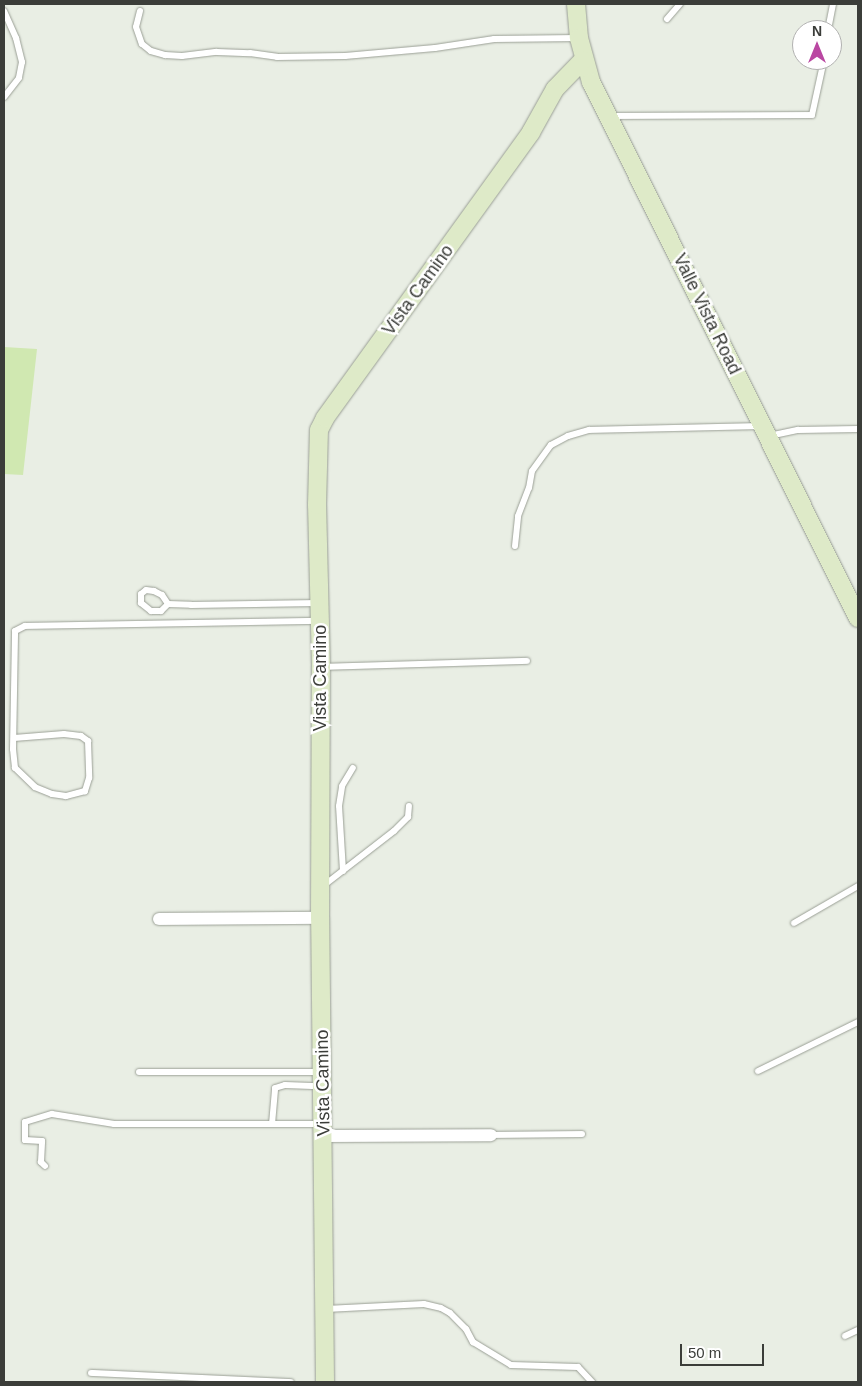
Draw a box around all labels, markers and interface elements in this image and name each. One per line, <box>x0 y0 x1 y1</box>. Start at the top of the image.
north arrow <box>792 20 842 70</box>
text: N <box>812 23 822 39</box>
street label: Vista Camino <box>378 240 458 340</box>
street label: Valle Vista Road <box>668 250 746 378</box>
street label: Vista Camino <box>309 625 331 731</box>
street label: Vista Camino <box>311 1029 335 1137</box>
scale bar <box>682 1334 766 1366</box>
text: 50 m <box>688 1344 721 1361</box>

